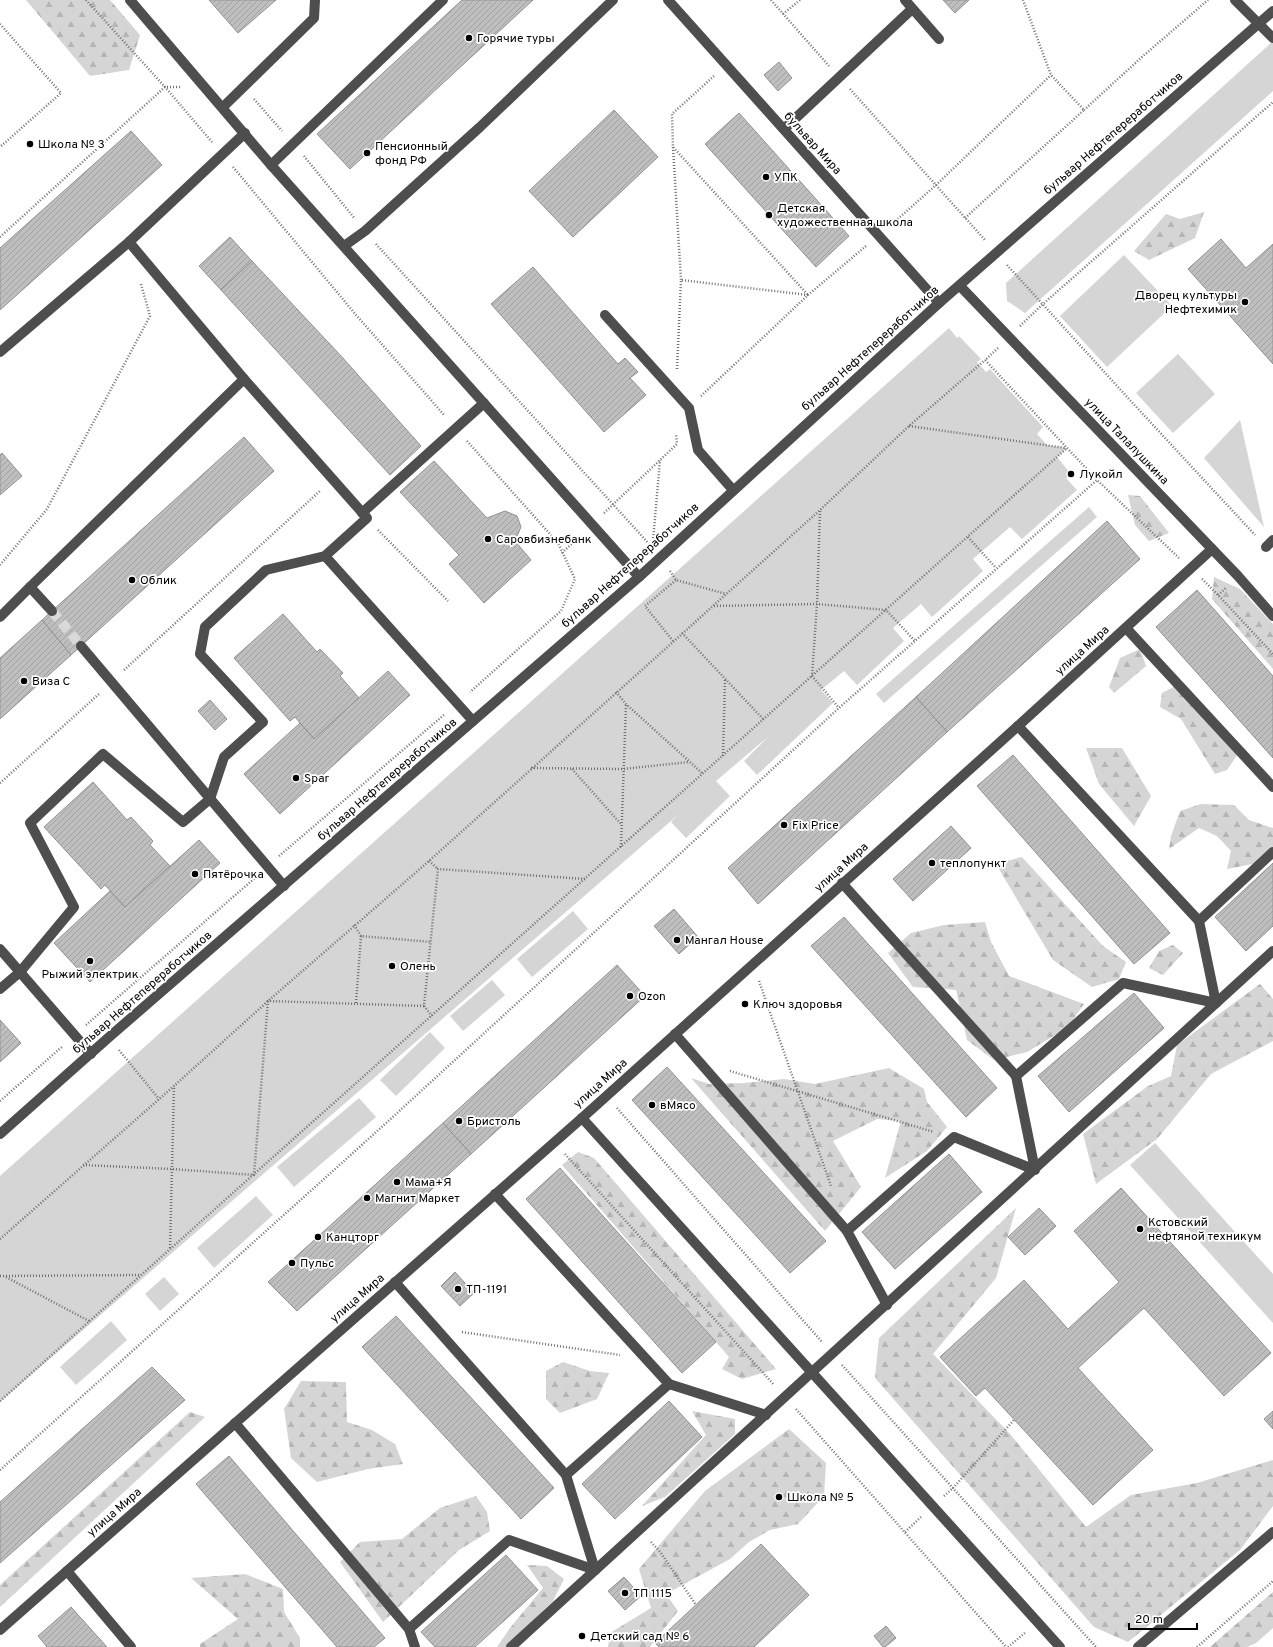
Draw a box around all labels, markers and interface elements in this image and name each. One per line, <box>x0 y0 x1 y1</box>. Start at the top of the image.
place label: Горячие туры <box>477 31 554 47</box>
marker: Горячие туры <box>464 33 474 43</box>
street label: бульвар Нефтепереработчиков <box>1041 69 1187 199</box>
street label: бульвар Мира <box>780 109 845 178</box>
place label: Школа № 3 <box>38 137 105 153</box>
marker: Школа № 3 <box>25 139 35 149</box>
place label: Пенсионный фонд РФ <box>375 139 448 169</box>
marker: Пенсионный фонд РФ <box>362 148 372 158</box>
place label: УПК <box>774 170 798 186</box>
marker: УПК <box>761 172 771 182</box>
place label: Детская художественная школа <box>777 201 913 231</box>
marker: Детская художественная школа <box>764 210 774 220</box>
street label: бульвар Нефтепереработчиков <box>798 283 943 415</box>
place label: Дворец культуры Нефтехимик <box>1135 288 1237 318</box>
marker: Дворец культуры Нефтехимик <box>1240 297 1250 307</box>
street label: улица Талалушкина <box>1081 395 1172 488</box>
place label: Лукойл <box>1079 467 1123 483</box>
marker: Лукойл <box>1066 469 1076 479</box>
street label: бульвар Нефтепереработчиков <box>558 500 703 632</box>
place label: Саровбизнебанк <box>496 532 592 548</box>
marker: Саровбизнебанк <box>483 534 493 544</box>
place label: Облик <box>140 573 177 589</box>
marker: Облик <box>127 575 137 585</box>
street label: улица Мира <box>1052 622 1113 679</box>
place label: Виза С <box>32 674 71 690</box>
marker: Виза С <box>19 676 29 686</box>
street label: бульвар Нефтепереработчиков <box>315 715 461 845</box>
place label: Spar <box>304 771 330 787</box>
marker: Spar <box>291 773 301 783</box>
place label: Fix Price <box>792 818 839 834</box>
marker: Fix Price <box>779 820 789 830</box>
street label: улица Мира <box>811 839 872 896</box>
place label: теплопункт <box>940 856 1007 872</box>
marker: теплопункт <box>927 858 937 868</box>
place label: Пятёрочка <box>203 867 264 883</box>
marker: Пятёрочка <box>190 869 200 879</box>
street label: бульвар Нефтепереработчиков <box>70 928 216 1058</box>
place label: Мангал House <box>685 933 763 949</box>
marker: Мангал House <box>672 935 682 945</box>
marker: Рыжий электрик <box>85 956 95 966</box>
place label: Олень <box>400 959 436 975</box>
marker: Олень <box>387 961 397 971</box>
place label: Рыжий электрик <box>41 967 139 983</box>
place label: Ozon <box>638 989 666 1005</box>
marker: Ozon <box>625 991 635 1001</box>
place label: Ключ здоровья <box>753 997 842 1013</box>
marker: Ключ здоровья <box>740 999 750 1009</box>
street label: улица Мира <box>570 1055 631 1112</box>
place label: вМясо <box>660 1098 696 1114</box>
marker: вМясо <box>647 1100 657 1110</box>
place label: Бристоль <box>467 1114 521 1130</box>
marker: Бристоль <box>454 1116 464 1126</box>
place label: Мама+Я <box>405 1175 452 1191</box>
marker: Мама+Я <box>392 1177 402 1187</box>
place label: Магнит Маркет <box>375 1191 460 1207</box>
marker: Магнит Маркет <box>362 1193 372 1203</box>
place label: Кстовский нефтяной техникум <box>1148 1215 1261 1245</box>
marker: Кстовский нефтяной техникум <box>1135 1224 1145 1234</box>
place label: Канцторг <box>326 1230 379 1246</box>
marker: Канцторг <box>313 1232 323 1242</box>
place label: Пульс <box>300 1256 334 1272</box>
marker: Пульс <box>287 1258 297 1268</box>
street label: улица Мира <box>327 1271 388 1327</box>
place label: ТП-1191 <box>466 1282 507 1298</box>
marker: ТП-1191 <box>453 1284 463 1294</box>
street label: улица Мира <box>84 1485 145 1541</box>
place label: Школа № 5 <box>787 1490 854 1506</box>
marker: Школа № 5 <box>774 1492 784 1502</box>
place label: ТП 1115 <box>633 1586 672 1602</box>
marker: ТП 1115 <box>620 1588 630 1598</box>
scale bar <box>1129 1605 1197 1631</box>
text: 20 m <box>1135 1612 1163 1628</box>
place label: Детский сад № 6 <box>590 1629 690 1645</box>
marker: Детский сад № 6 <box>577 1631 587 1641</box>

